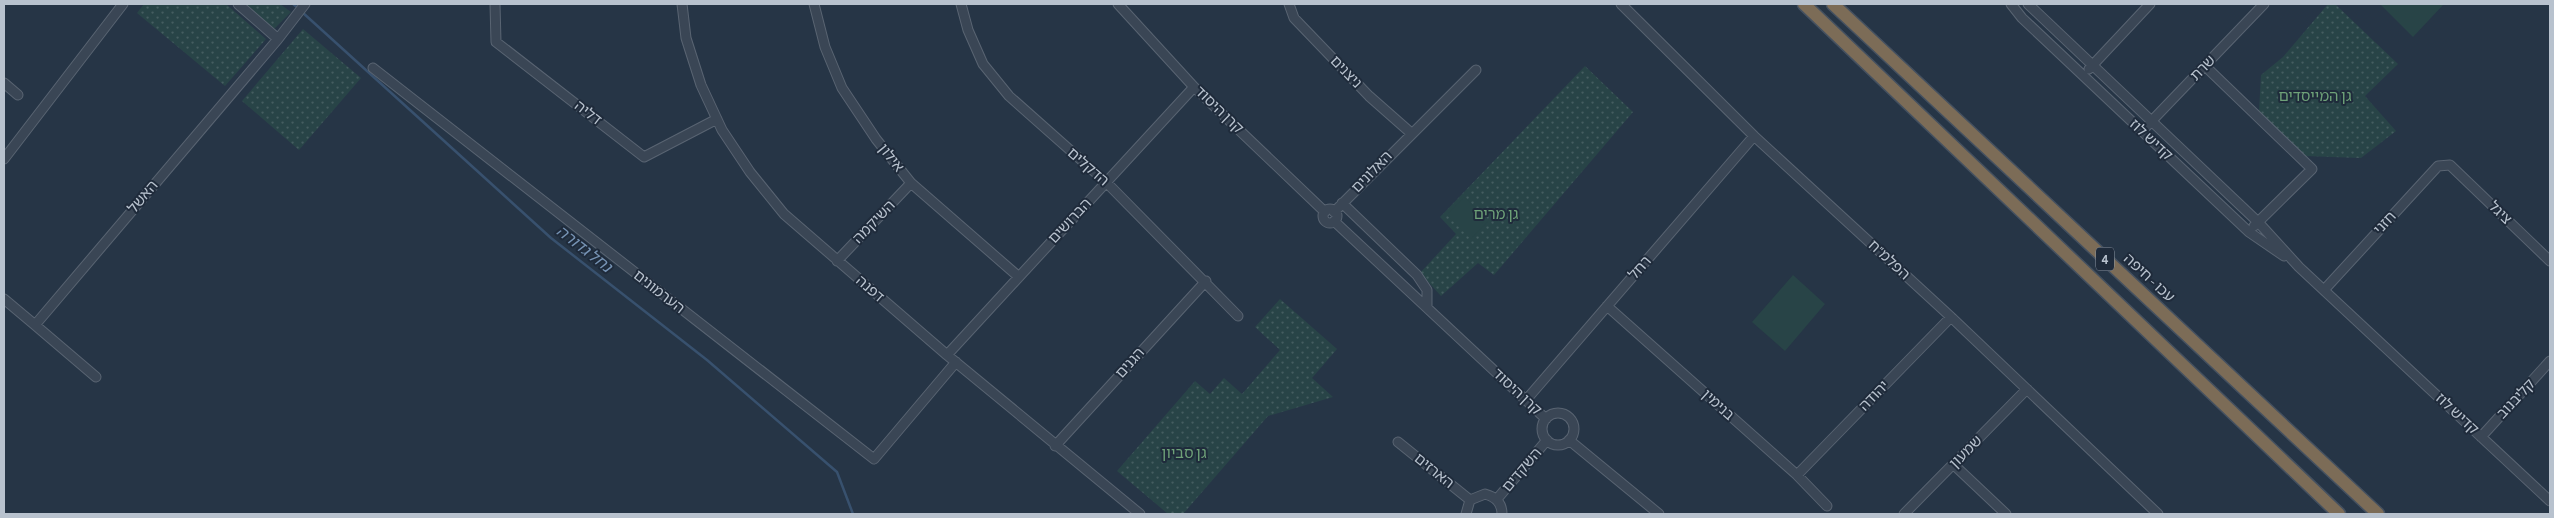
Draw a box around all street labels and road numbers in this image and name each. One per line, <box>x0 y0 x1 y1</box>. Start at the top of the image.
street label: שרת <box>2188 52 2218 84</box>
street label: ניצנים <box>1327 53 1365 91</box>
street label: קרן היסוד <box>1192 84 1246 136</box>
street label: דליה <box>572 98 604 128</box>
street label: קדיש לוז <box>2127 117 2175 163</box>
street label: אילון <box>875 141 907 175</box>
street label: הדקלים <box>1065 145 1111 189</box>
street label: האלונים <box>1349 148 1395 196</box>
street label: האשל <box>125 178 161 216</box>
street label: הברושים <box>1046 196 1094 246</box>
street label: השיקמה <box>850 198 898 246</box>
street label: ציגל <box>2486 199 2514 227</box>
street label: חזני <box>2371 209 2399 237</box>
street label: הפלמ"ח <box>1866 237 1912 283</box>
road number: 4 <box>2096 248 2114 270</box>
street label: עכו - חיפה <box>2121 251 2177 305</box>
street label: רחל <box>1626 253 1654 283</box>
street label: הערמונים <box>631 268 687 316</box>
street label: דפנה <box>853 273 887 305</box>
street label: הגנים <box>1113 345 1147 381</box>
street label: קרן היסוד <box>1490 366 1544 418</box>
street label: קליבנוב <box>2494 376 2538 422</box>
street label: יהודה <box>1856 378 1892 414</box>
street label: בנימין <box>1699 387 1737 423</box>
street label: קדיש לוז <box>2433 391 2481 437</box>
street label: שמעון <box>1947 433 1985 471</box>
street label: השקדים <box>1499 445 1545 495</box>
street label: הארזים <box>1411 451 1457 491</box>

